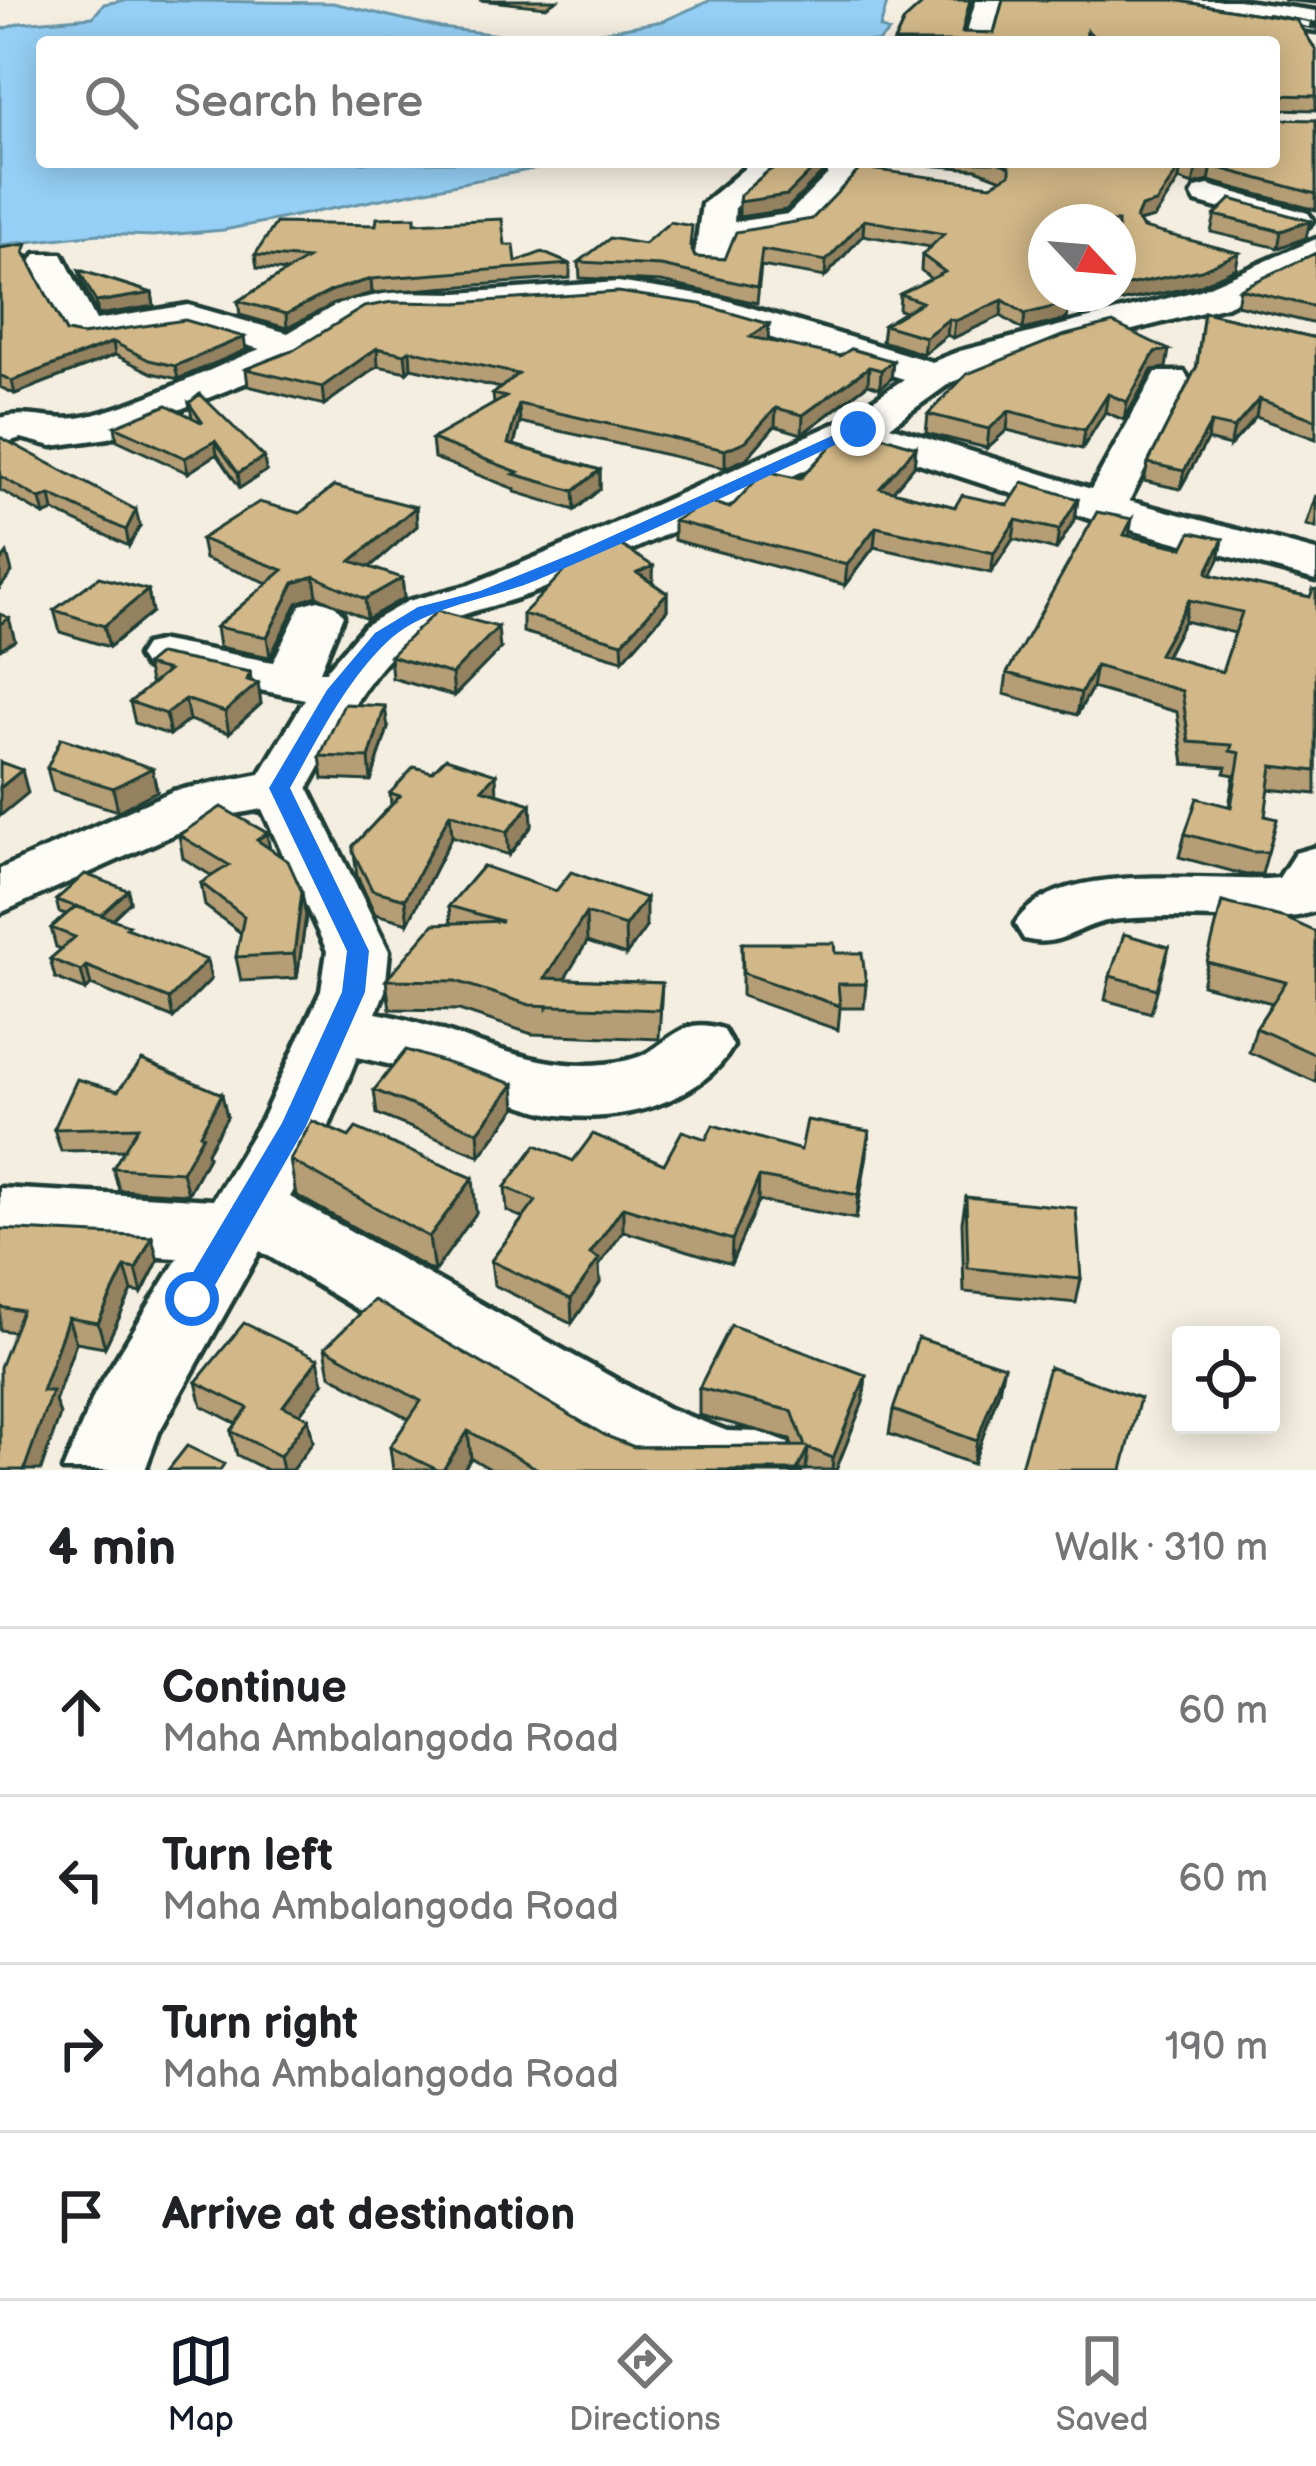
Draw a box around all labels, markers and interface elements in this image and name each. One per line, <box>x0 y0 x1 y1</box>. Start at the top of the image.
search box <box>36 36 1280 168</box>
icon: search <box>78 69 144 135</box>
text: Search here <box>174 75 423 130</box>
north arrow <box>1028 204 1136 312</box>
route end <box>831 402 885 456</box>
route start <box>165 1272 219 1326</box>
map controls <box>1172 1326 1280 1434</box>
button: locate <box>1172 1326 1280 1434</box>
text: 4 min <box>48 1518 176 1579</box>
text: Walk · 310 m <box>1055 1525 1268 1572</box>
text: Continue <box>162 1661 347 1716</box>
icon: ahead <box>48 1679 114 1745</box>
text: 60 m <box>1178 1688 1268 1735</box>
text: Maha Ambalangoda Road <box>162 1716 619 1763</box>
text: Turn left <box>162 1829 333 1884</box>
icon: left <box>48 1847 114 1913</box>
text: 60 m <box>1178 1856 1268 1903</box>
text: Maha Ambalangoda Road <box>162 1884 619 1931</box>
text: Turn right <box>162 1997 358 2052</box>
icon: right <box>48 2015 114 2081</box>
text: 190 m <box>1165 2024 1268 2071</box>
text: Maha Ambalangoda Road <box>162 2052 619 2099</box>
icon: arrive <box>48 2183 114 2249</box>
text: Arrive at destination <box>162 2188 575 2243</box>
tab: Map <box>168 2328 234 2440</box>
tab: Directions <box>569 2328 721 2440</box>
tab: Saved <box>1056 2328 1148 2440</box>

